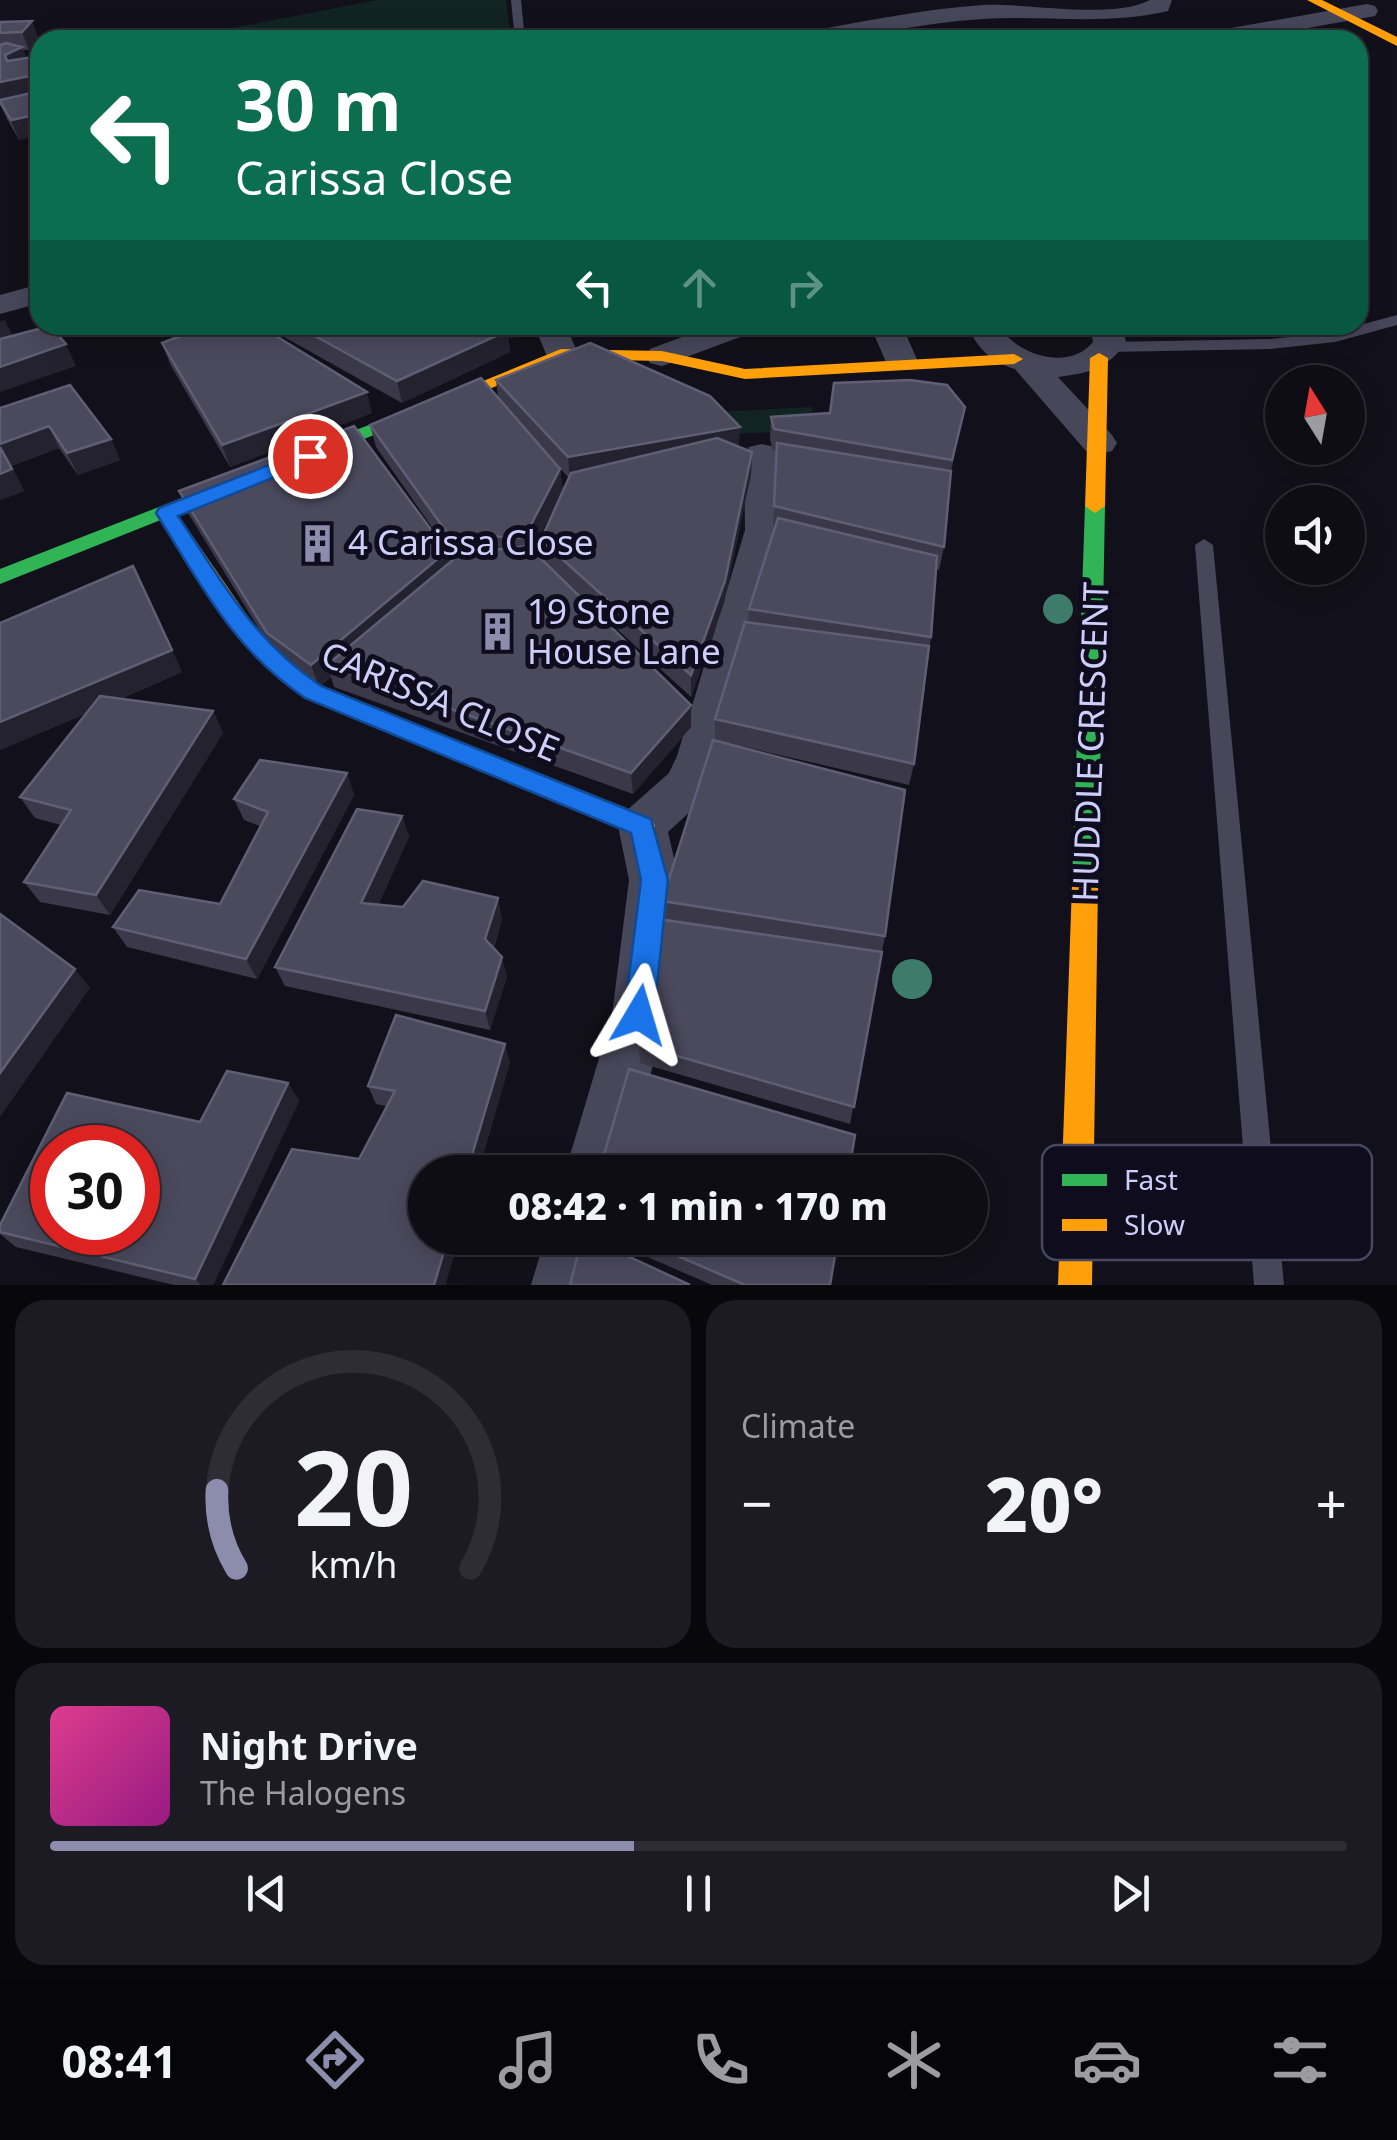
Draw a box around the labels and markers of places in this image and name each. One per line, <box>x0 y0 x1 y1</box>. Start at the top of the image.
pin <box>268 414 353 499</box>
place label: 4 Carissa Close <box>348 518 593 565</box>
building icon: 4 Carissa Close <box>297 522 339 564</box>
place label: 19 Stone House Lane <box>527 587 721 674</box>
building icon: 19 Stone House Lane <box>476 611 518 653</box>

